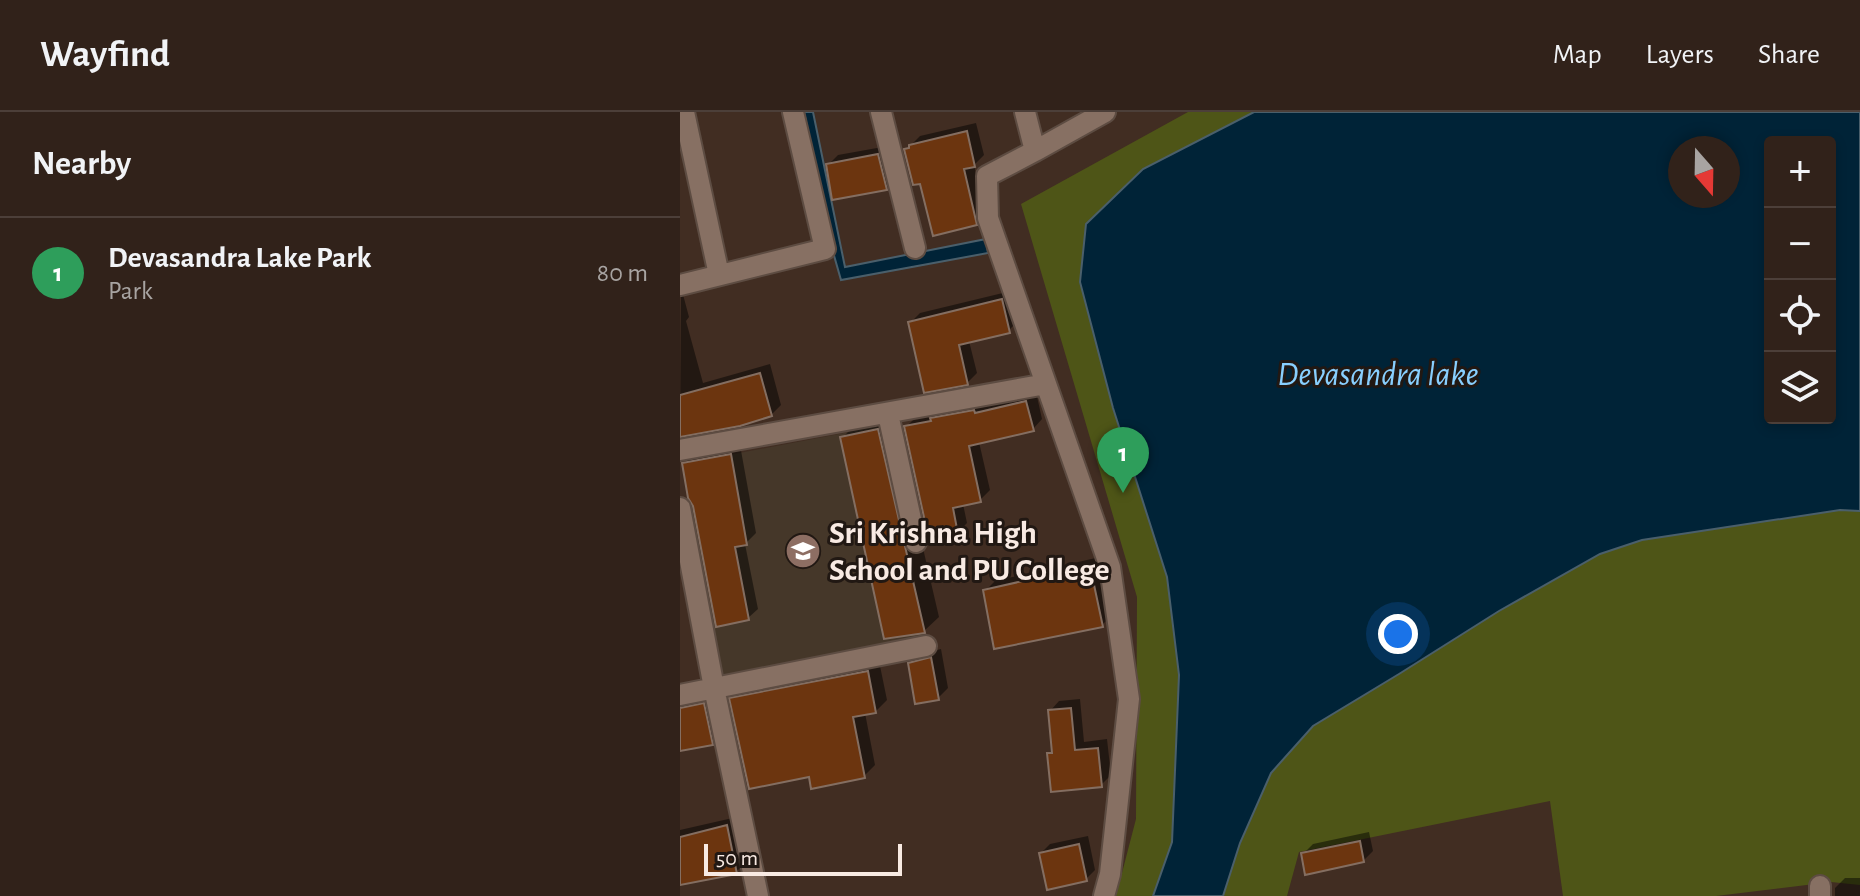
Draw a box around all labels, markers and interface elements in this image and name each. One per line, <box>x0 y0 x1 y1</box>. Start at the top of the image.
text: Wayfind <box>40 36 170 74</box>
text: Map <box>1553 41 1602 69</box>
text: Layers <box>1646 41 1714 69</box>
text: Share <box>1758 41 1820 69</box>
north arrow <box>1668 136 1740 208</box>
map controls <box>1764 136 1836 424</box>
button: + <box>1764 136 1836 208</box>
text: Nearby <box>32 147 131 181</box>
button: − <box>1764 208 1836 280</box>
text: Devasandra Lake Park <box>108 243 371 273</box>
text: 1 <box>53 260 63 286</box>
text: 80 m <box>597 260 648 286</box>
text: Park <box>108 278 153 304</box>
button: locate <box>1764 280 1836 352</box>
button: layers <box>1764 352 1836 424</box>
water label: Devasandra lake <box>1277 358 1479 392</box>
pin: 1 <box>1097 427 1149 493</box>
place label: Sri Krishna High School and PU College <box>829 517 1110 586</box>
school or university icon: Sri Krishna High School and PU College <box>784 532 822 570</box>
your location <box>1378 614 1418 654</box>
scale bar <box>704 840 902 876</box>
text: 50 m <box>716 847 758 869</box>

